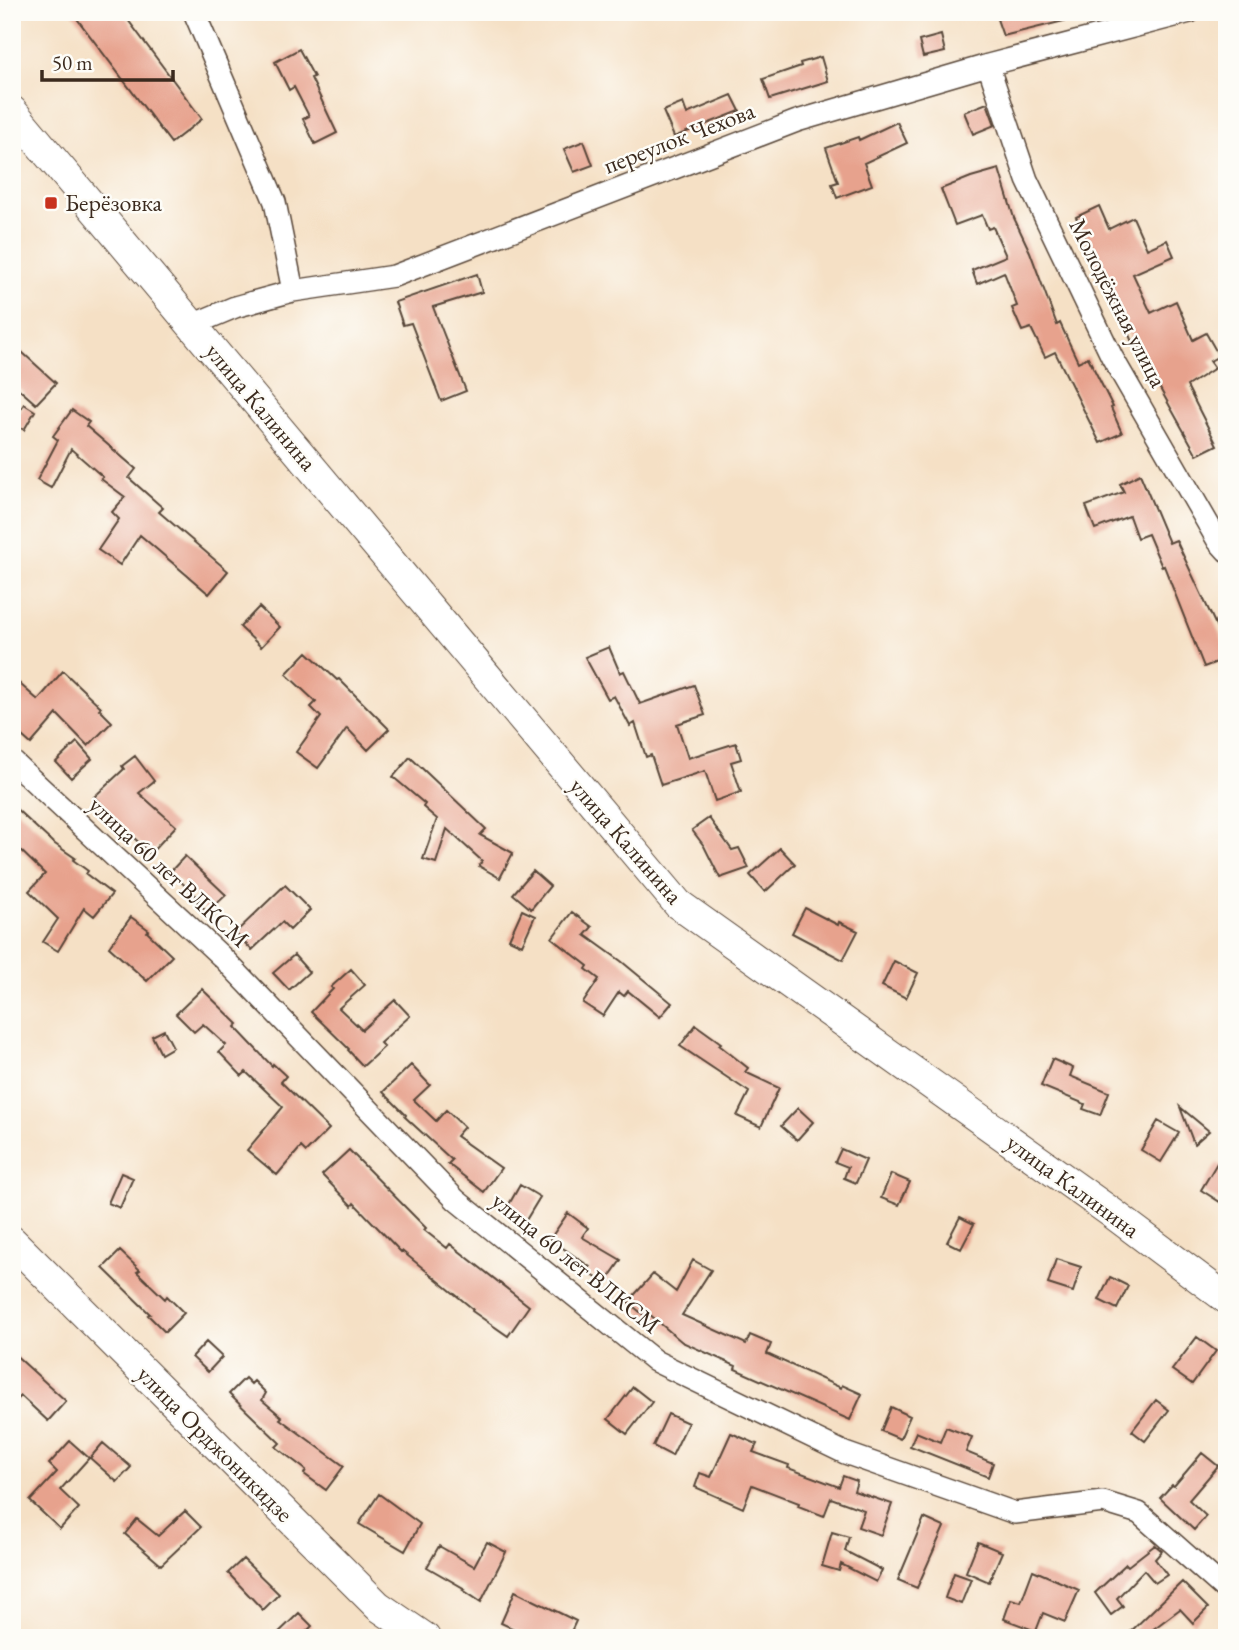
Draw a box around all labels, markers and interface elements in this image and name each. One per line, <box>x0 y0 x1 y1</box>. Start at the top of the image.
scale bar <box>42 38 173 82</box>
text: 50 m <box>52 49 93 76</box>
street label: переулок Чехова <box>599 94 759 181</box>
place label: Берёзовка <box>65 187 163 218</box>
marker: Берёзовка <box>43 195 59 211</box>
street label: Молодёжная улица <box>1062 213 1175 393</box>
street label: улица Калинина <box>199 336 324 477</box>
street label: улица Калинина <box>563 771 690 911</box>
street label: улица 60 лет ВЛКСМ <box>83 789 256 954</box>
street label: улица Калинина <box>1000 1127 1147 1245</box>
street label: улица 60 лет ВЛКСМ <box>486 1185 667 1340</box>
street label: улица Орджоникидзе <box>131 1359 300 1528</box>

